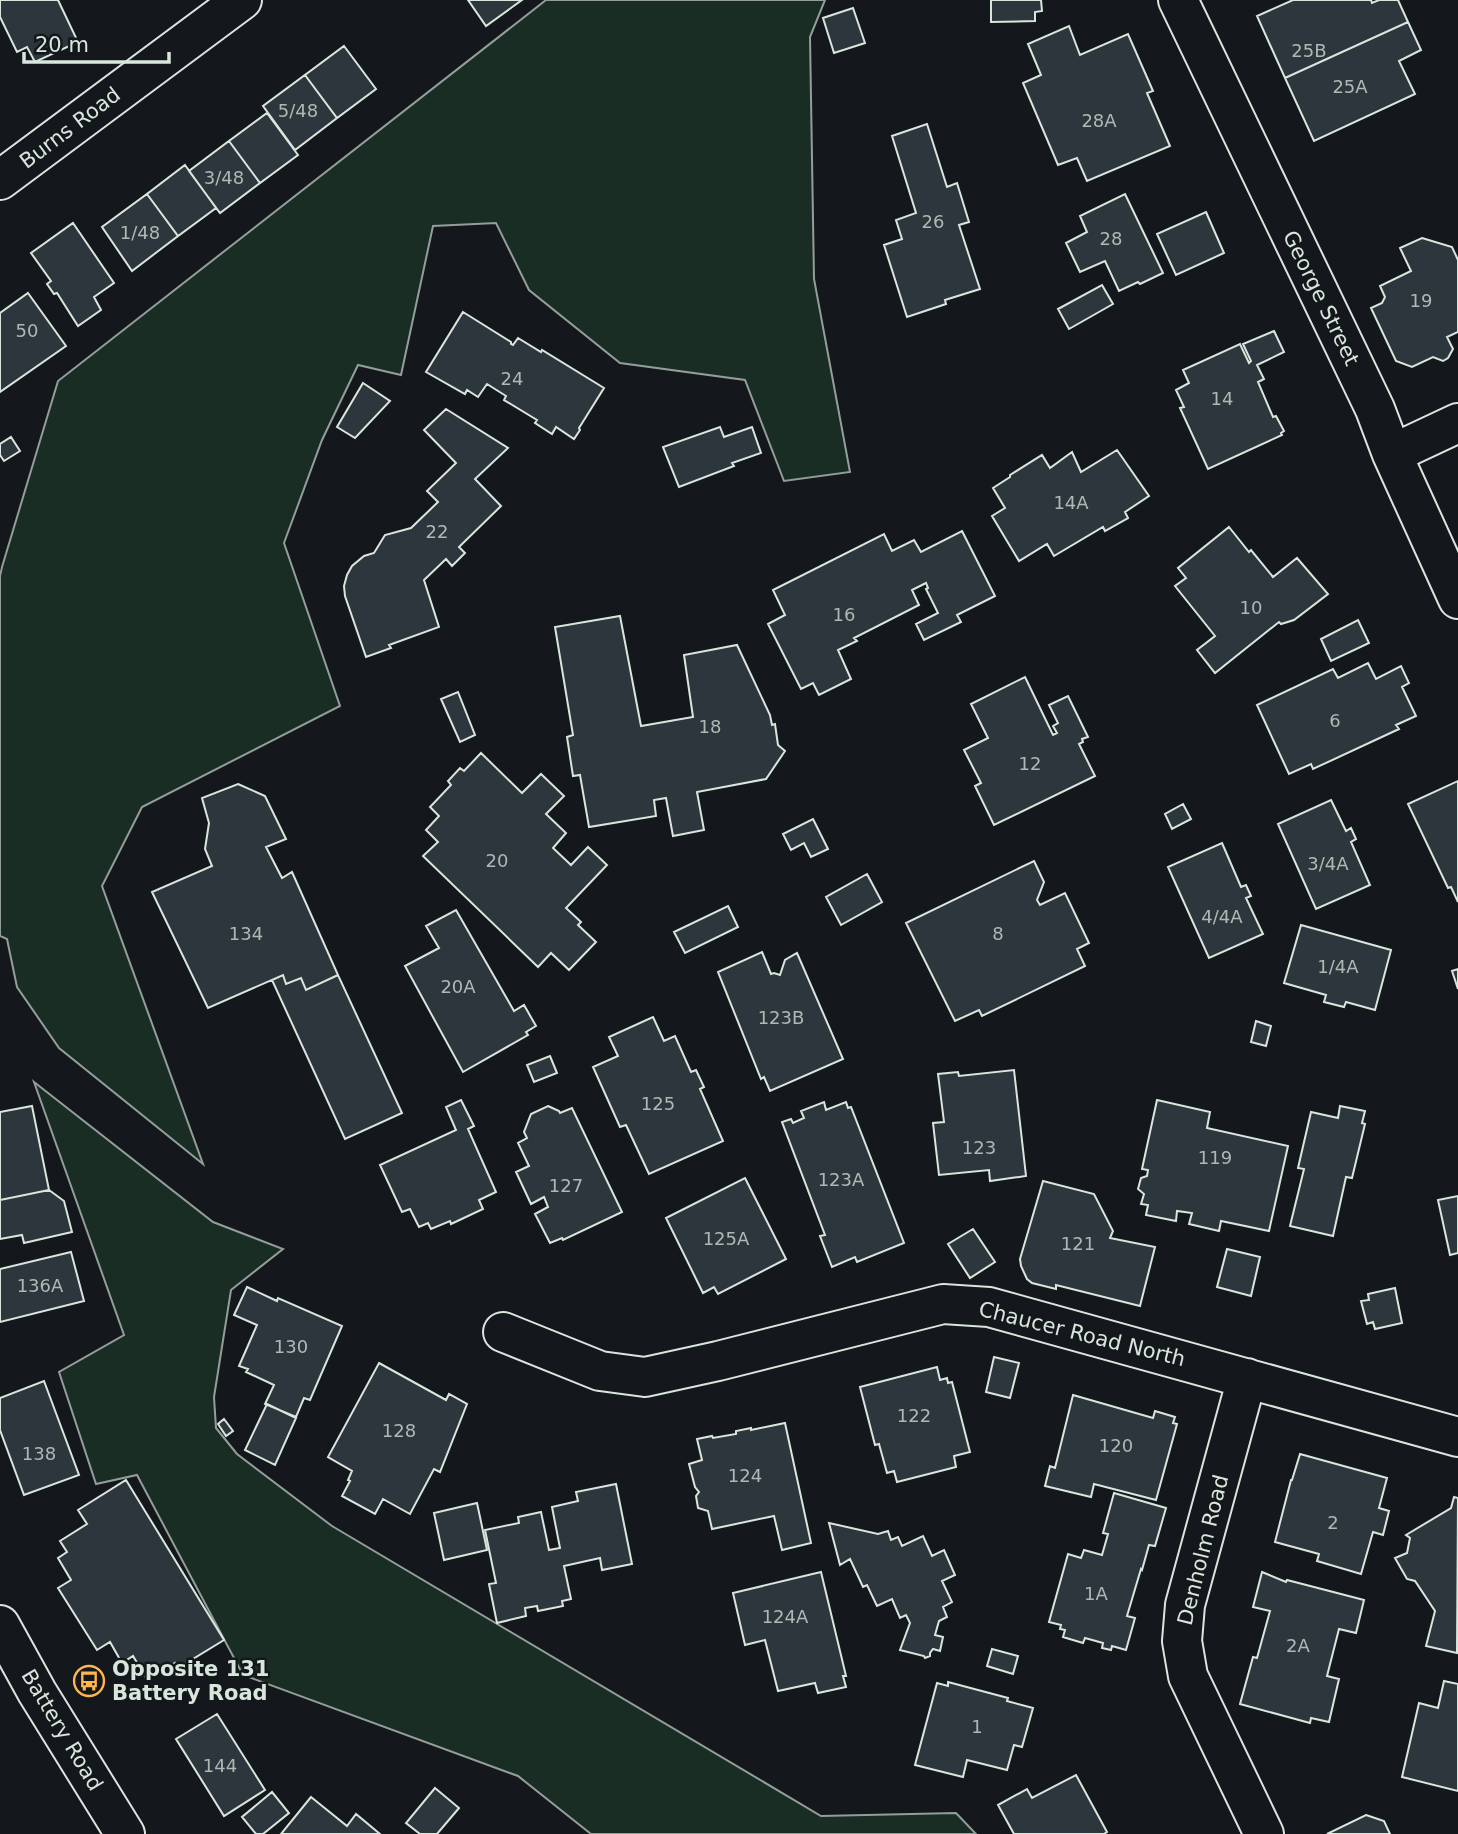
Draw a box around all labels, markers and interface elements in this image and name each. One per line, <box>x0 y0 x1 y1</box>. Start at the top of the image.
scale bar <box>24 21 170 65</box>
text: 20 m <box>35 33 89 57</box>
house number: 25B <box>1291 40 1327 61</box>
house number: 25A <box>1332 76 1368 97</box>
street label: Burns Road <box>15 82 125 174</box>
house number: 5/48 <box>278 100 318 121</box>
house number: 28A <box>1081 110 1117 131</box>
house number: 3/48 <box>204 167 244 188</box>
house number: 26 <box>922 211 944 232</box>
house number: 1/48 <box>120 222 160 243</box>
street label: George Street <box>1278 227 1364 369</box>
house number: 28 <box>1100 228 1122 249</box>
house number: 19 <box>1410 290 1432 311</box>
house number: 50 <box>16 320 38 341</box>
house number: 24 <box>501 368 523 389</box>
house number: 14 <box>1211 388 1233 409</box>
house number: 14A <box>1053 492 1089 513</box>
house number: 22 <box>426 521 448 542</box>
house number: 10 <box>1240 597 1262 618</box>
house number: 16 <box>833 604 855 625</box>
house number: 6 <box>1329 710 1341 731</box>
house number: 18 <box>699 716 721 737</box>
house number: 12 <box>1019 753 1041 774</box>
house number: 20 <box>486 850 508 871</box>
house number: 3/4A <box>1307 853 1349 874</box>
house number: 4/4A <box>1201 906 1243 927</box>
house number: 134 <box>229 923 263 944</box>
house number: 8 <box>992 923 1004 944</box>
house number: 1/4A <box>1317 956 1359 977</box>
house number: 20A <box>440 976 476 997</box>
house number: 123B <box>758 1007 804 1028</box>
house number: 125 <box>641 1093 675 1114</box>
house number: 123 <box>962 1137 996 1158</box>
house number: 119 <box>1198 1147 1232 1168</box>
house number: 123A <box>818 1169 865 1190</box>
house number: 127 <box>549 1175 583 1196</box>
house number: 125A <box>703 1228 750 1249</box>
house number: 121 <box>1061 1233 1095 1254</box>
house number: 136A <box>17 1275 64 1296</box>
street label: Chaucer Road North <box>976 1297 1188 1371</box>
house number: 130 <box>274 1336 308 1357</box>
house number: 122 <box>897 1405 931 1426</box>
house number: 128 <box>382 1420 416 1441</box>
house number: 120 <box>1099 1435 1133 1456</box>
house number: 138 <box>22 1443 56 1464</box>
house number: 124 <box>728 1465 762 1486</box>
street label: Denholm Road <box>1173 1472 1233 1628</box>
house number: 2 <box>1327 1512 1339 1533</box>
house number: 1A <box>1084 1583 1109 1604</box>
house number: 124A <box>762 1606 809 1627</box>
house number: 2A <box>1286 1635 1311 1656</box>
place label: Opposite 131 Battery Road <box>112 1657 269 1705</box>
bus stop icon: Opposite 131 Battery Road <box>72 1664 106 1698</box>
street label: Battery Road <box>16 1665 108 1795</box>
house number: 1 <box>971 1716 983 1737</box>
house number: 144 <box>203 1755 237 1776</box>

